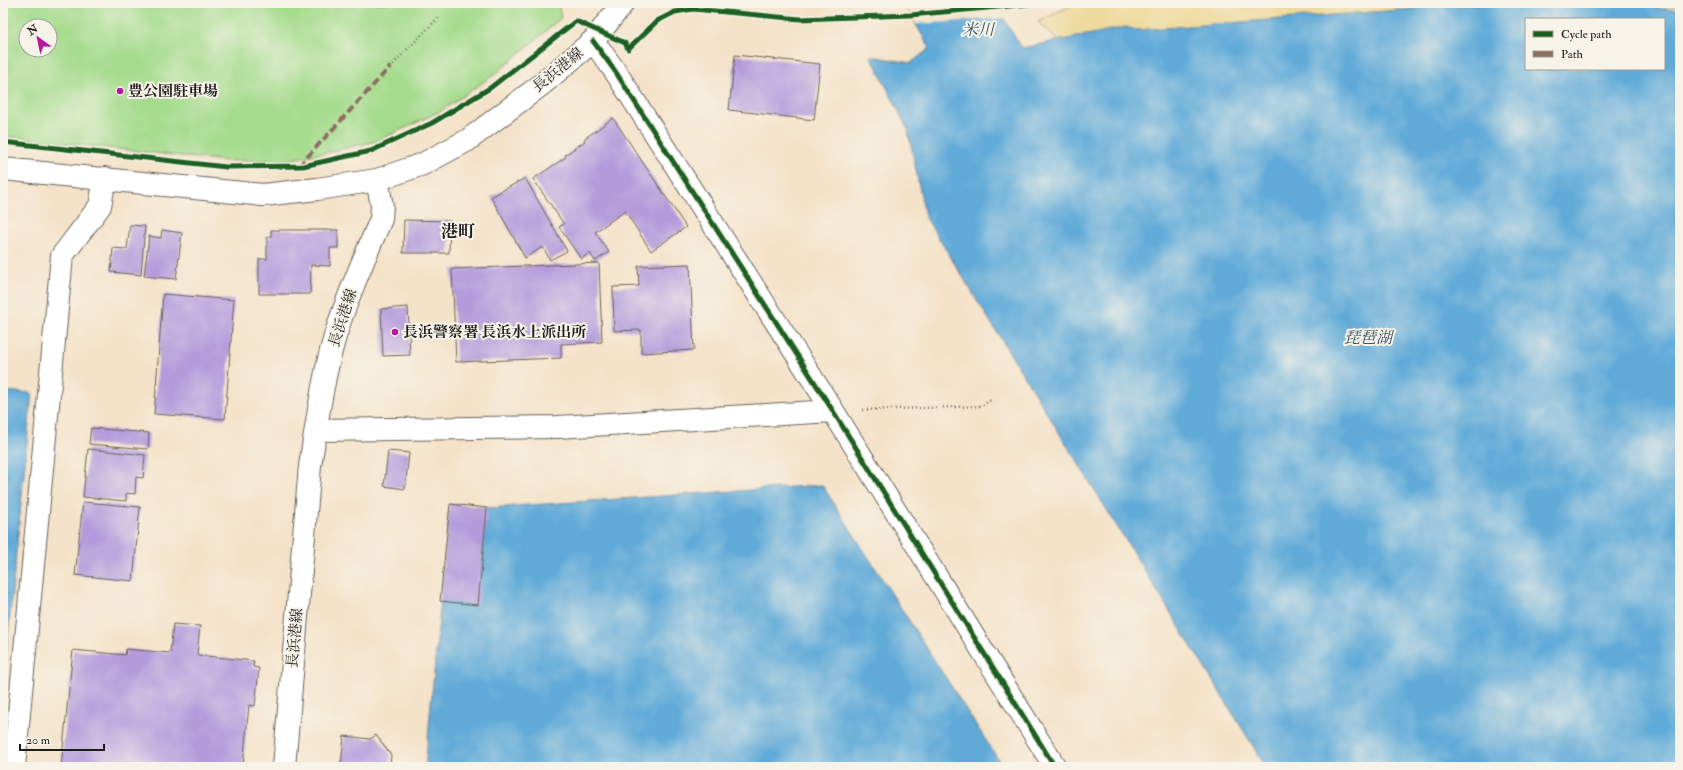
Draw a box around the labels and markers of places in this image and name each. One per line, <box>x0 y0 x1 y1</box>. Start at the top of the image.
place label: 豊公園駐車場 <box>128 82 218 101</box>
marker: 豊公園駐車場 <box>115 86 125 96</box>
place label: 長浜警察署 長浜水上派出所 <box>403 323 586 342</box>
marker: 長浜警察署 長浜水上派出所 <box>390 327 400 337</box>

